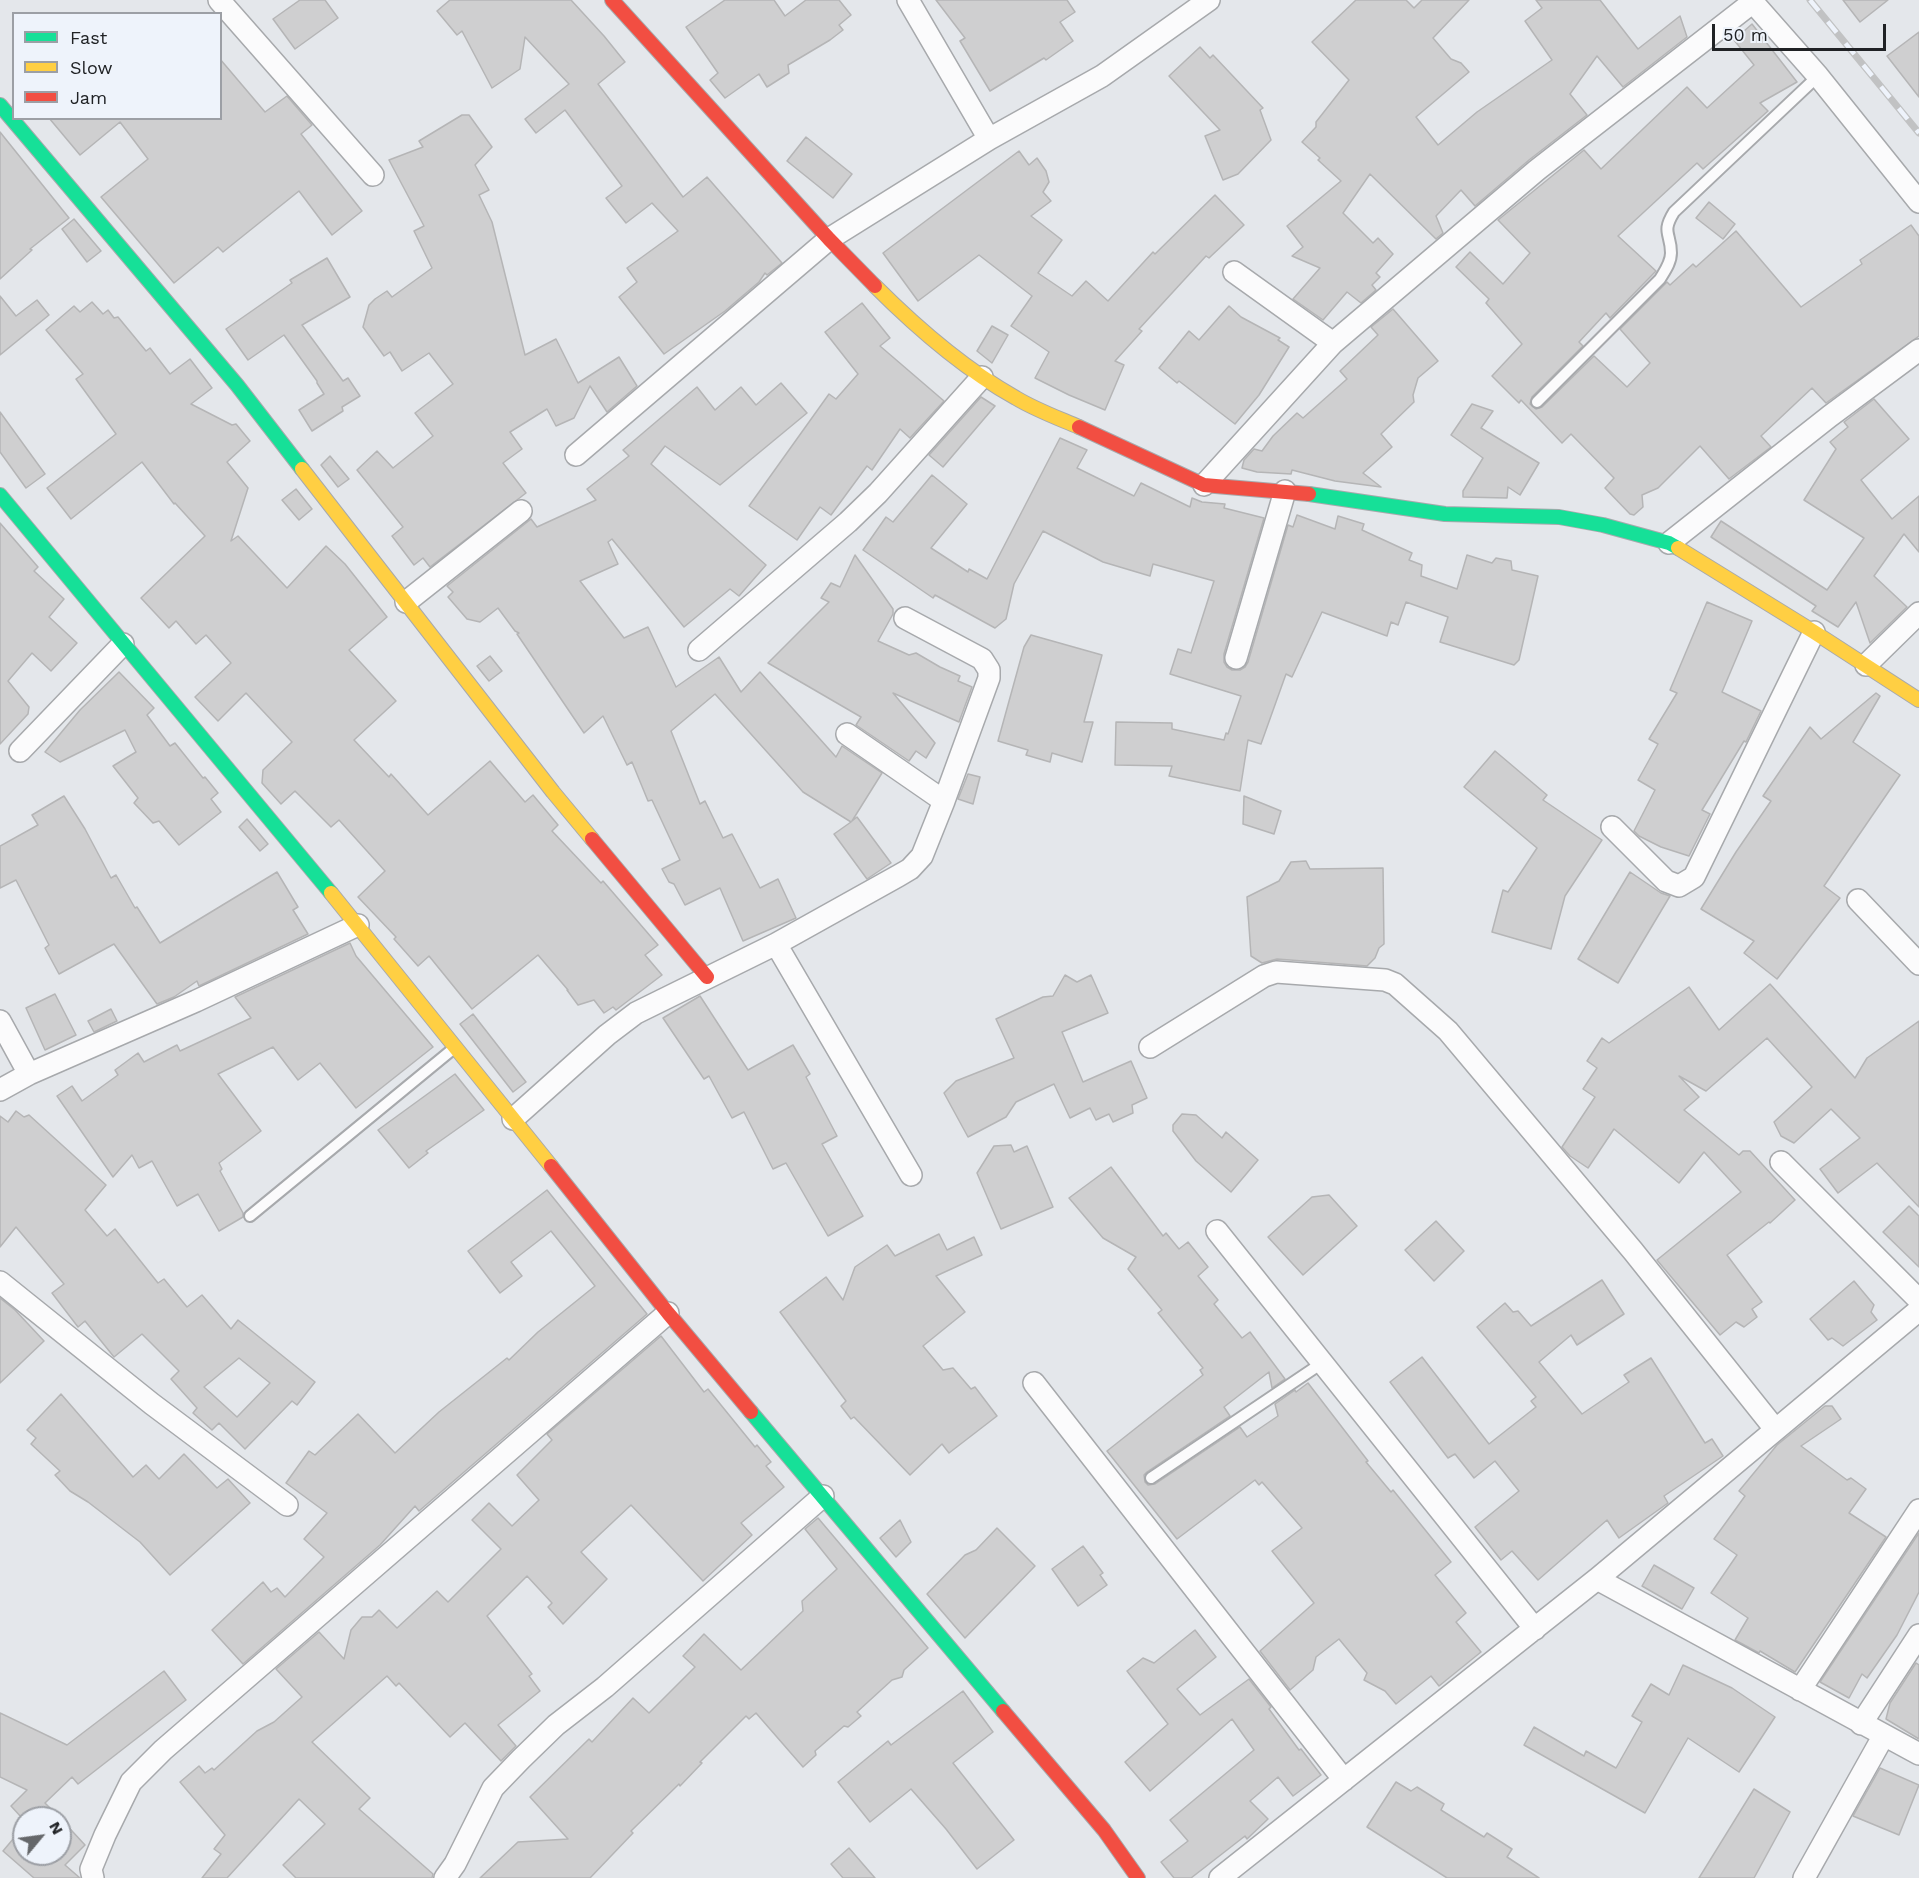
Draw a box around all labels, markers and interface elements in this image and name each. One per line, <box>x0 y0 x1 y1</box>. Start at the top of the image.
legend <box>12 12 222 120</box>
scale bar <box>1715 12 1889 50</box>
text: 50 m <box>1723 24 1768 45</box>
text: Fast <box>70 27 107 48</box>
text: Slow <box>70 57 113 78</box>
text: Jam <box>70 87 107 108</box>
north arrow <box>12 1806 72 1866</box>
text: N <box>45 1818 68 1838</box>

